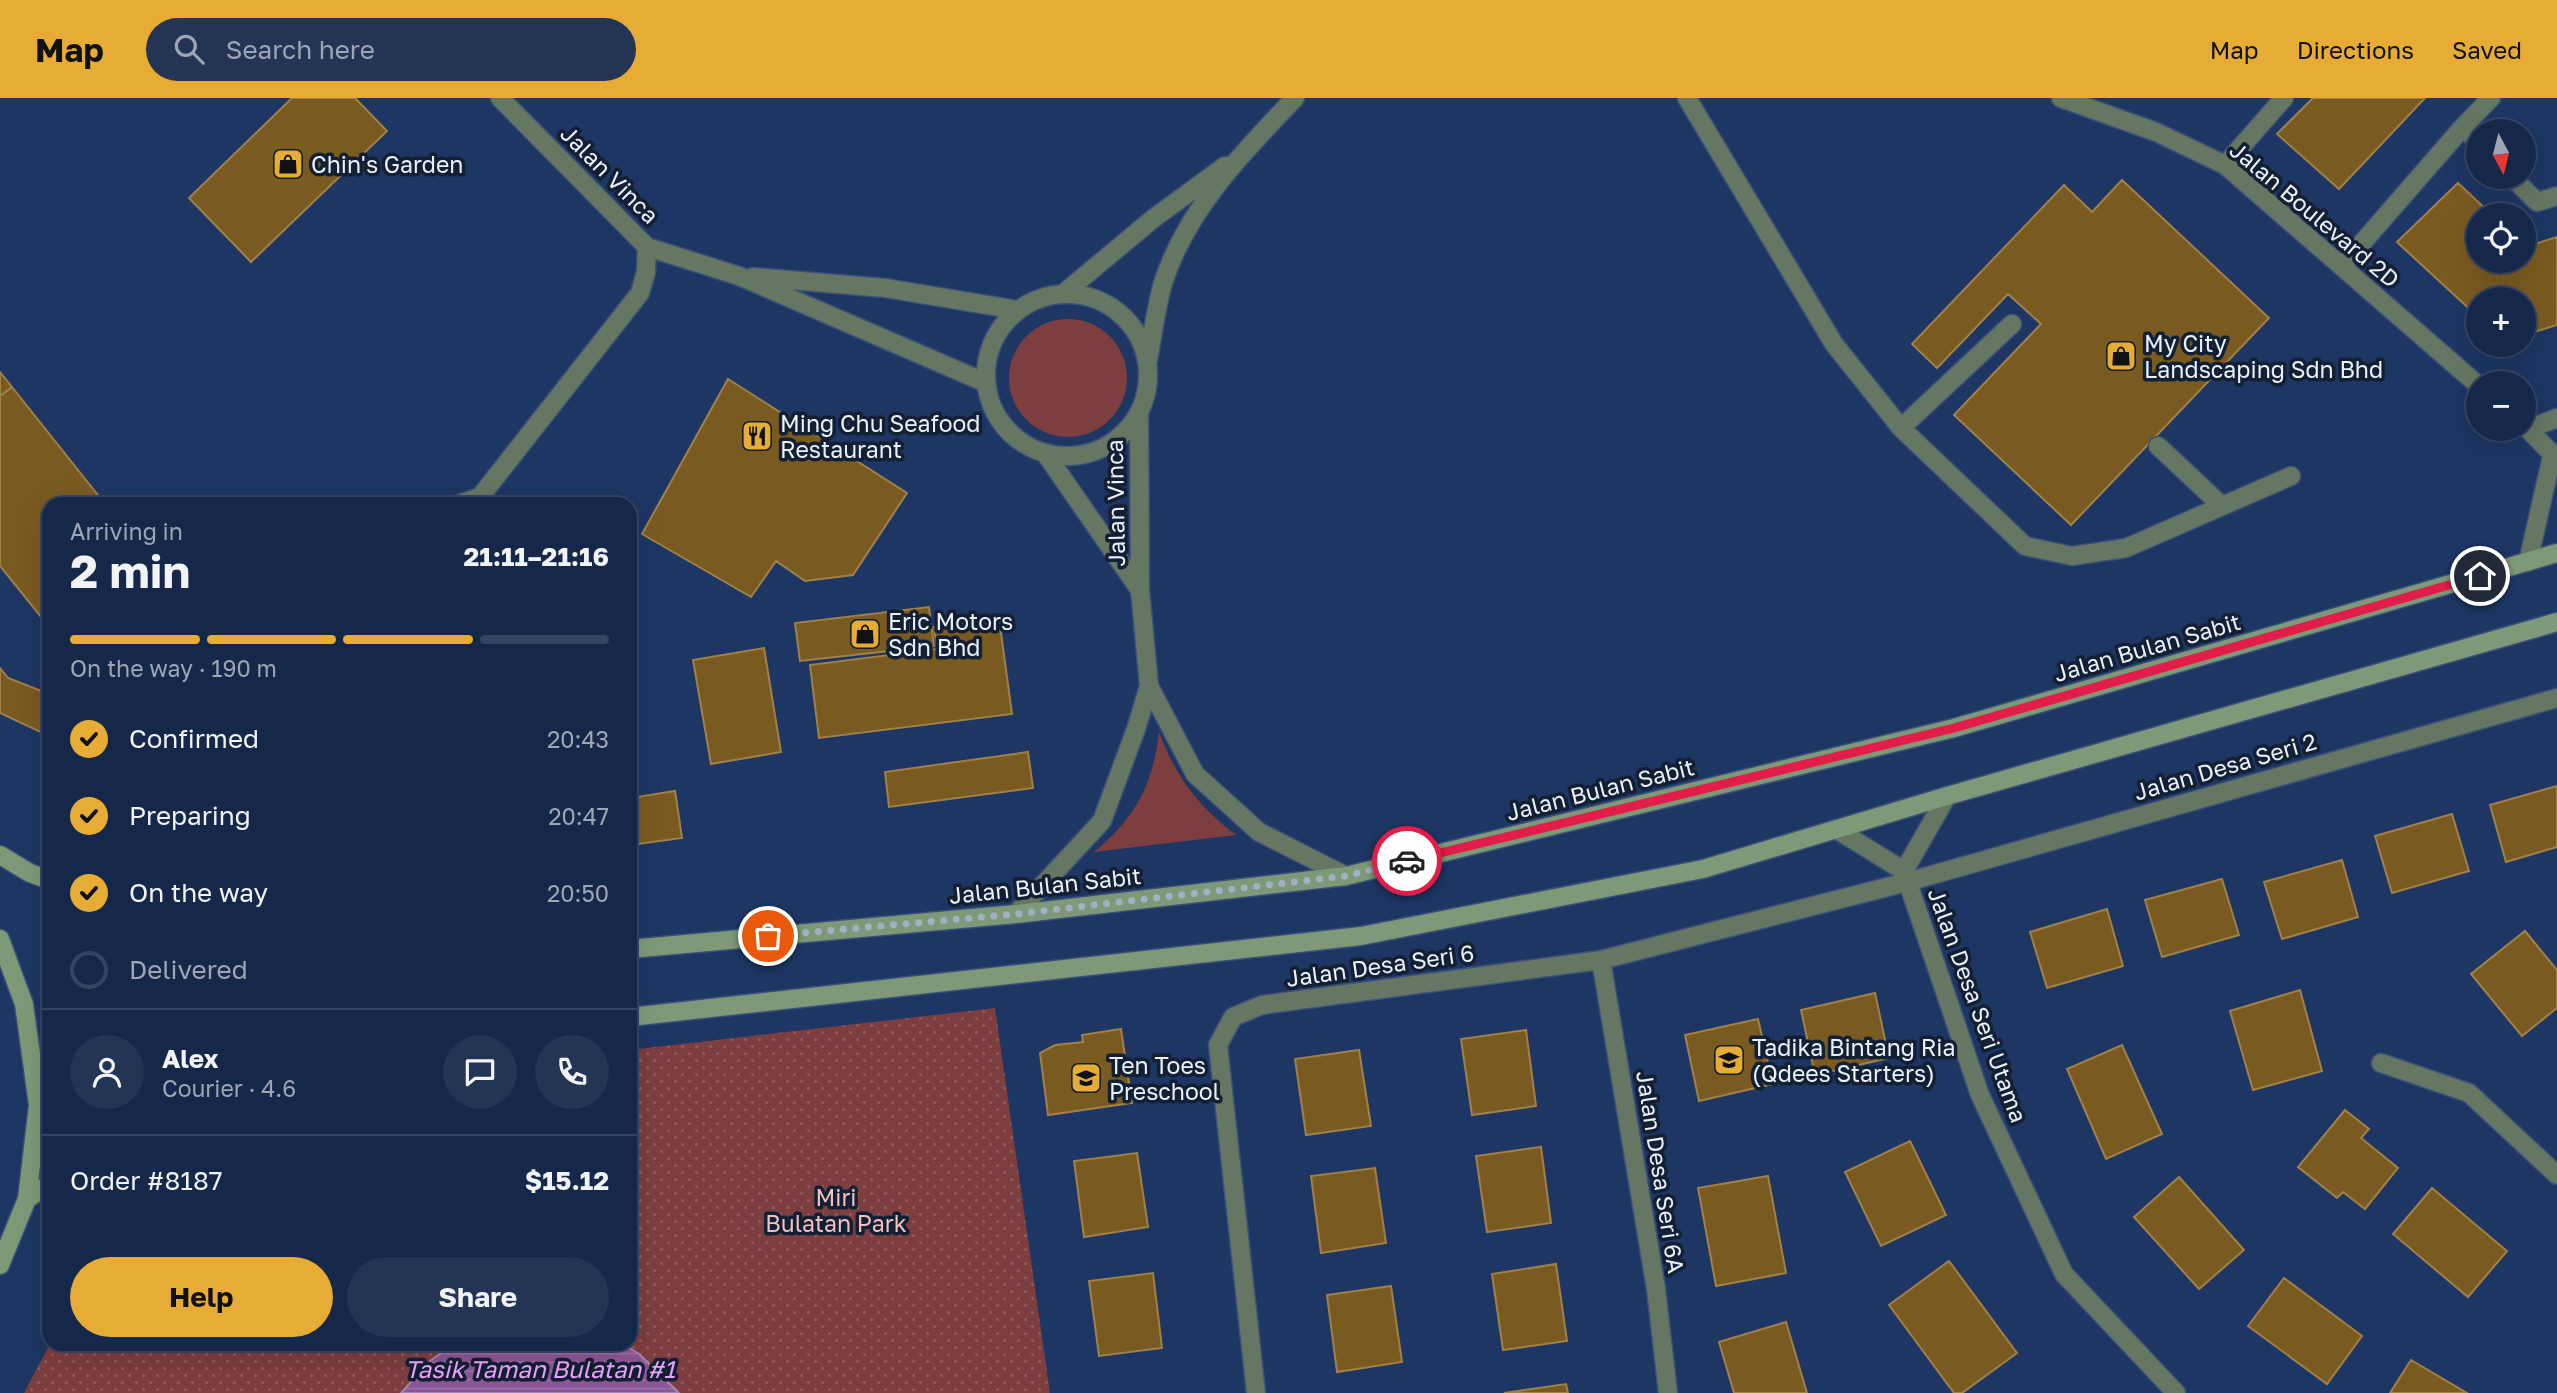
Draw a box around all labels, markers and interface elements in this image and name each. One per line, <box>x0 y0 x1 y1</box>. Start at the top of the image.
search box <box>146 18 636 81</box>
text: Map <box>35 30 104 69</box>
icon: search <box>170 30 208 68</box>
text: Search here <box>226 34 375 65</box>
text: Map <box>2210 35 2259 64</box>
text: Directions <box>2297 35 2414 64</box>
text: Saved <box>2452 35 2522 64</box>
street label: Jalan Vinca <box>555 119 665 229</box>
north arrow <box>2466 119 2536 189</box>
map controls <box>2466 119 2536 441</box>
street label: Jalan Boulevard 2D <box>2225 135 2405 293</box>
shop icon: Chin's Garden <box>271 147 305 181</box>
place label: Chin's Garden <box>311 150 463 178</box>
button: locate <box>2466 203 2536 273</box>
button: + <box>2466 287 2536 357</box>
place label: My City Landscaping Sdn Bhd <box>2144 329 2383 383</box>
shop icon: My City Landscaping Sdn Bhd <box>2104 339 2138 373</box>
button: − <box>2466 371 2536 441</box>
place label: Ming Chu Seafood Restaurant <box>780 409 980 463</box>
restaurant icon: Ming Chu Seafood Restaurant <box>740 419 774 453</box>
street label: Jalan Vinca <box>1100 439 1130 567</box>
text: Arriving in <box>70 517 183 545</box>
text: 21:11–21:16 <box>463 541 609 572</box>
text: 2 min <box>70 543 190 598</box>
pin <box>2450 546 2510 606</box>
icon: home <box>2461 557 2499 595</box>
place label: Eric Motors Sdn Bhd <box>888 607 1013 661</box>
street label: Jalan Bulan Sabit <box>2050 607 2244 687</box>
shop icon: Eric Motors Sdn Bhd <box>848 617 882 651</box>
text: On the way · 190 m <box>70 654 277 682</box>
icon: check <box>70 720 108 758</box>
text: Confirmed <box>129 723 259 754</box>
text: 20:43 <box>547 725 609 753</box>
street label: Jalan Desa Seri 2 <box>2130 727 2320 805</box>
street label: Jalan Bulan Sabit <box>1503 752 1697 826</box>
icon: check <box>70 797 108 835</box>
text: Preparing <box>129 800 251 831</box>
text: 20:47 <box>548 802 609 830</box>
courier <box>1372 826 1442 896</box>
icon: car <box>1388 842 1426 880</box>
street label: Jalan Bulan Sabit <box>948 861 1142 909</box>
icon: check <box>70 874 108 912</box>
text: On the way <box>129 877 268 908</box>
text: 20:50 <box>547 879 609 907</box>
street label: Jalan Desa Seri Utama <box>1922 884 2034 1126</box>
pin <box>738 906 798 966</box>
icon: bag <box>749 917 787 955</box>
street label: Jalan Desa Seri 6 <box>1284 938 1476 992</box>
text: Delivered <box>129 954 248 985</box>
place label: Tadika Bintang Ria (Qdees Starters) <box>1752 1033 1956 1087</box>
button: person <box>70 1035 144 1109</box>
button: chat <box>443 1035 517 1109</box>
button: phone <box>535 1035 609 1109</box>
text: Alex <box>162 1043 219 1074</box>
school or university icon: Tadika Bintang Ria (Qdees Starters) <box>1712 1043 1746 1077</box>
place label: Ten Toes Preschool <box>1109 1051 1220 1105</box>
school or university icon: Ten Toes Preschool <box>1069 1061 1103 1095</box>
street label: Jalan Desa Seri 6A <box>1631 1069 1691 1275</box>
text: Courier · 4.6 <box>162 1074 296 1102</box>
text: Order #8187 <box>70 1165 223 1196</box>
text: $15.12 <box>525 1165 609 1196</box>
park label: Miri Bulatan Park <box>765 1183 907 1237</box>
button: Help <box>70 1257 333 1337</box>
button: Share <box>347 1257 609 1337</box>
water label: Tasik Taman Bulatan #1 <box>405 1354 676 1383</box>

